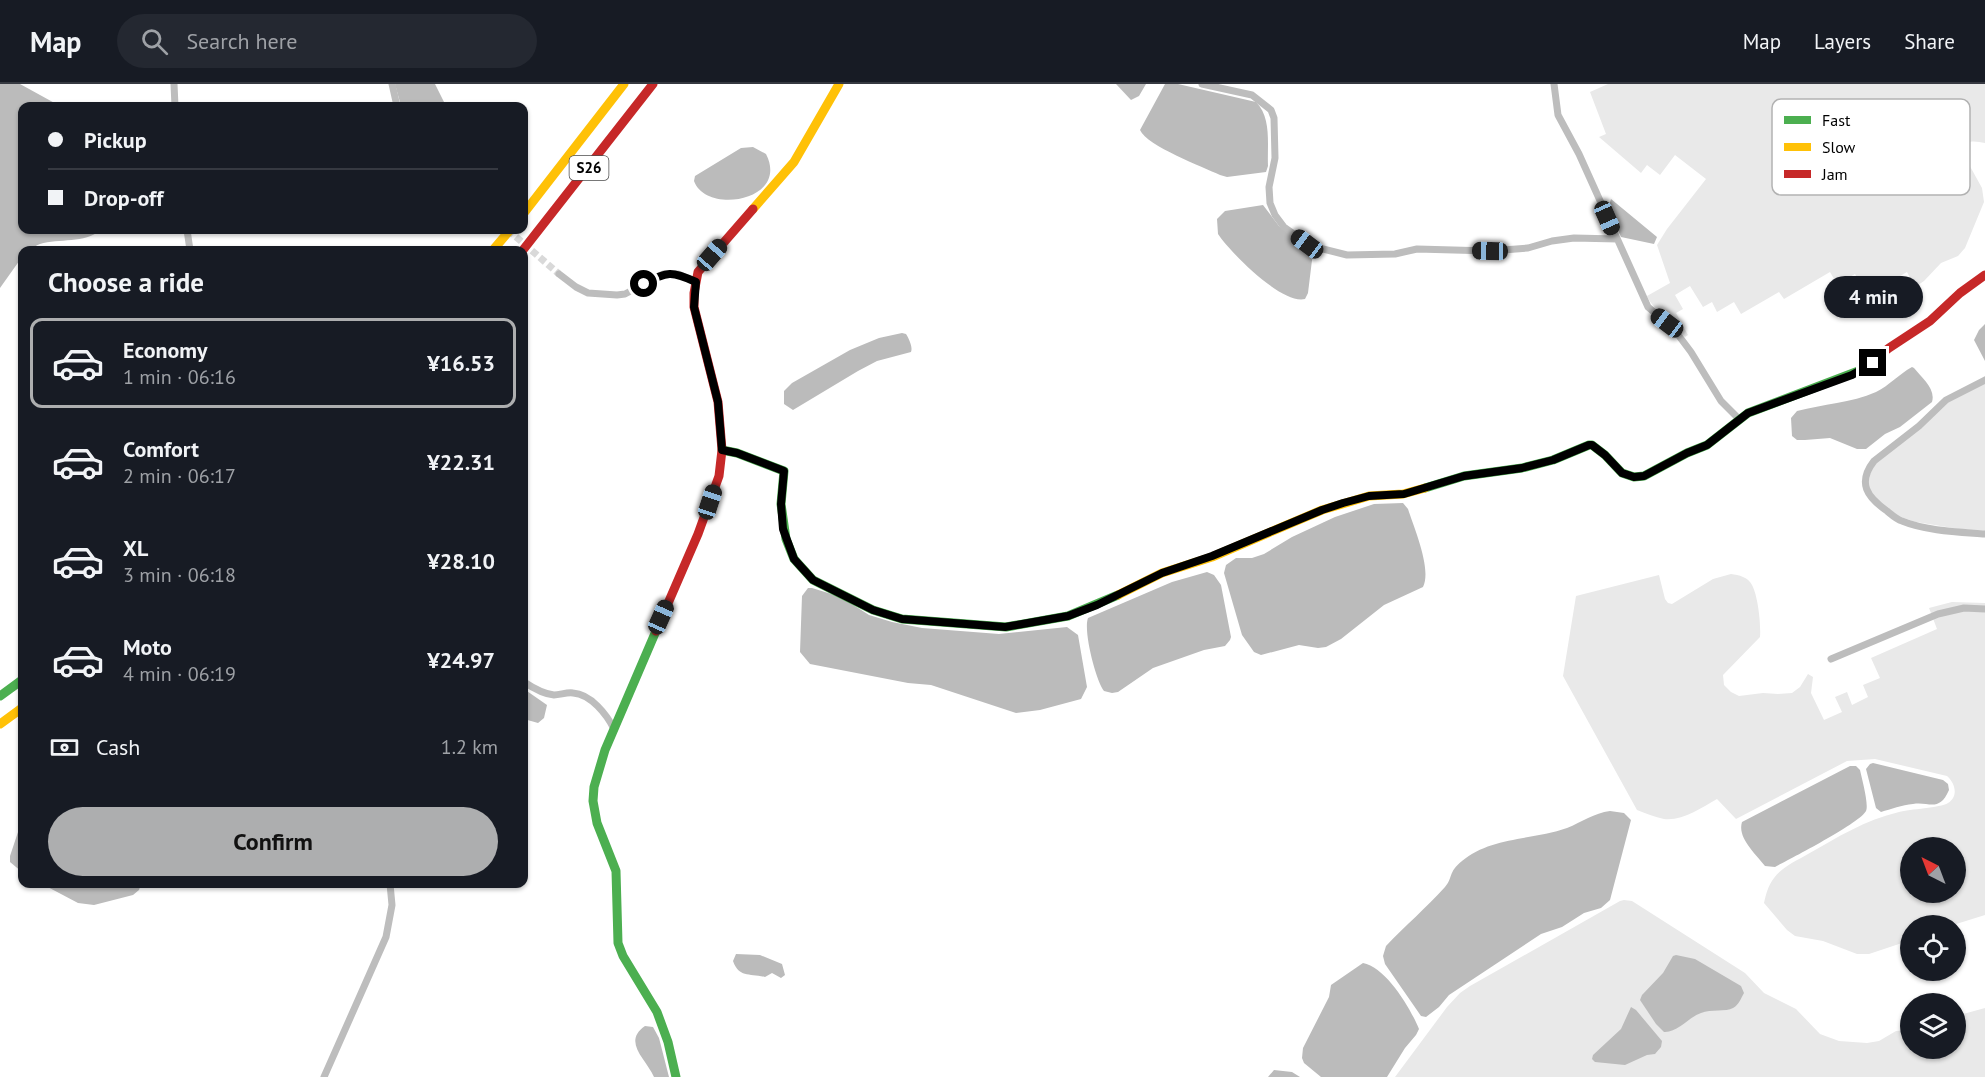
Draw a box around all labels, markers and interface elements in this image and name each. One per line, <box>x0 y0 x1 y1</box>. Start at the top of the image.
search box <box>117 14 537 68</box>
text: Map <box>30 23 81 60</box>
icon: search <box>138 25 171 58</box>
text: Search here <box>186 27 297 55</box>
text: Map <box>1743 28 1781 55</box>
text: Layers <box>1814 28 1871 55</box>
text: Share <box>1904 28 1955 55</box>
legend <box>1772 99 1970 195</box>
text: Fast <box>1822 110 1851 130</box>
text: Pickup <box>84 126 147 154</box>
text: Slow <box>1822 137 1856 157</box>
road number: S26 <box>570 156 608 180</box>
text: Jam <box>1821 164 1848 184</box>
text: Drop-off <box>84 184 163 212</box>
car <box>1591 198 1623 238</box>
car <box>1287 226 1327 262</box>
car <box>693 236 731 274</box>
car <box>1472 242 1508 260</box>
text: Choose a ride <box>48 265 204 299</box>
route start <box>630 270 657 297</box>
callout: 4 min <box>1824 276 1922 318</box>
text: 4 min <box>1849 284 1898 310</box>
car <box>1647 305 1687 341</box>
icon: car <box>51 336 105 390</box>
text: Economy <box>123 336 207 364</box>
text: ¥16.53 <box>427 349 495 377</box>
route end <box>1859 349 1886 376</box>
text: 1 min · 06:16 <box>123 364 236 390</box>
icon: car <box>51 435 105 489</box>
text: Comfort <box>123 435 199 463</box>
text: ¥22.31 <box>427 448 495 476</box>
text: 2 min · 06:17 <box>123 463 236 489</box>
car <box>696 482 724 522</box>
icon: car <box>51 534 105 588</box>
text: XL <box>123 534 148 562</box>
text: ¥28.10 <box>427 547 495 575</box>
text: 3 min · 06:18 <box>123 562 236 588</box>
car <box>645 597 677 637</box>
icon: car <box>51 633 105 687</box>
text: Moto <box>123 633 172 661</box>
text: ¥24.97 <box>427 646 495 674</box>
text: 4 min · 06:19 <box>123 661 236 687</box>
icon: cash <box>48 731 81 764</box>
text: Cash <box>96 733 140 761</box>
text: 1.2 km <box>441 734 498 760</box>
button: Confirm <box>48 807 498 876</box>
north arrow <box>1900 837 1966 903</box>
map controls <box>1900 837 1966 1059</box>
button: locate <box>1900 915 1966 981</box>
button: layers <box>1900 993 1966 1059</box>

